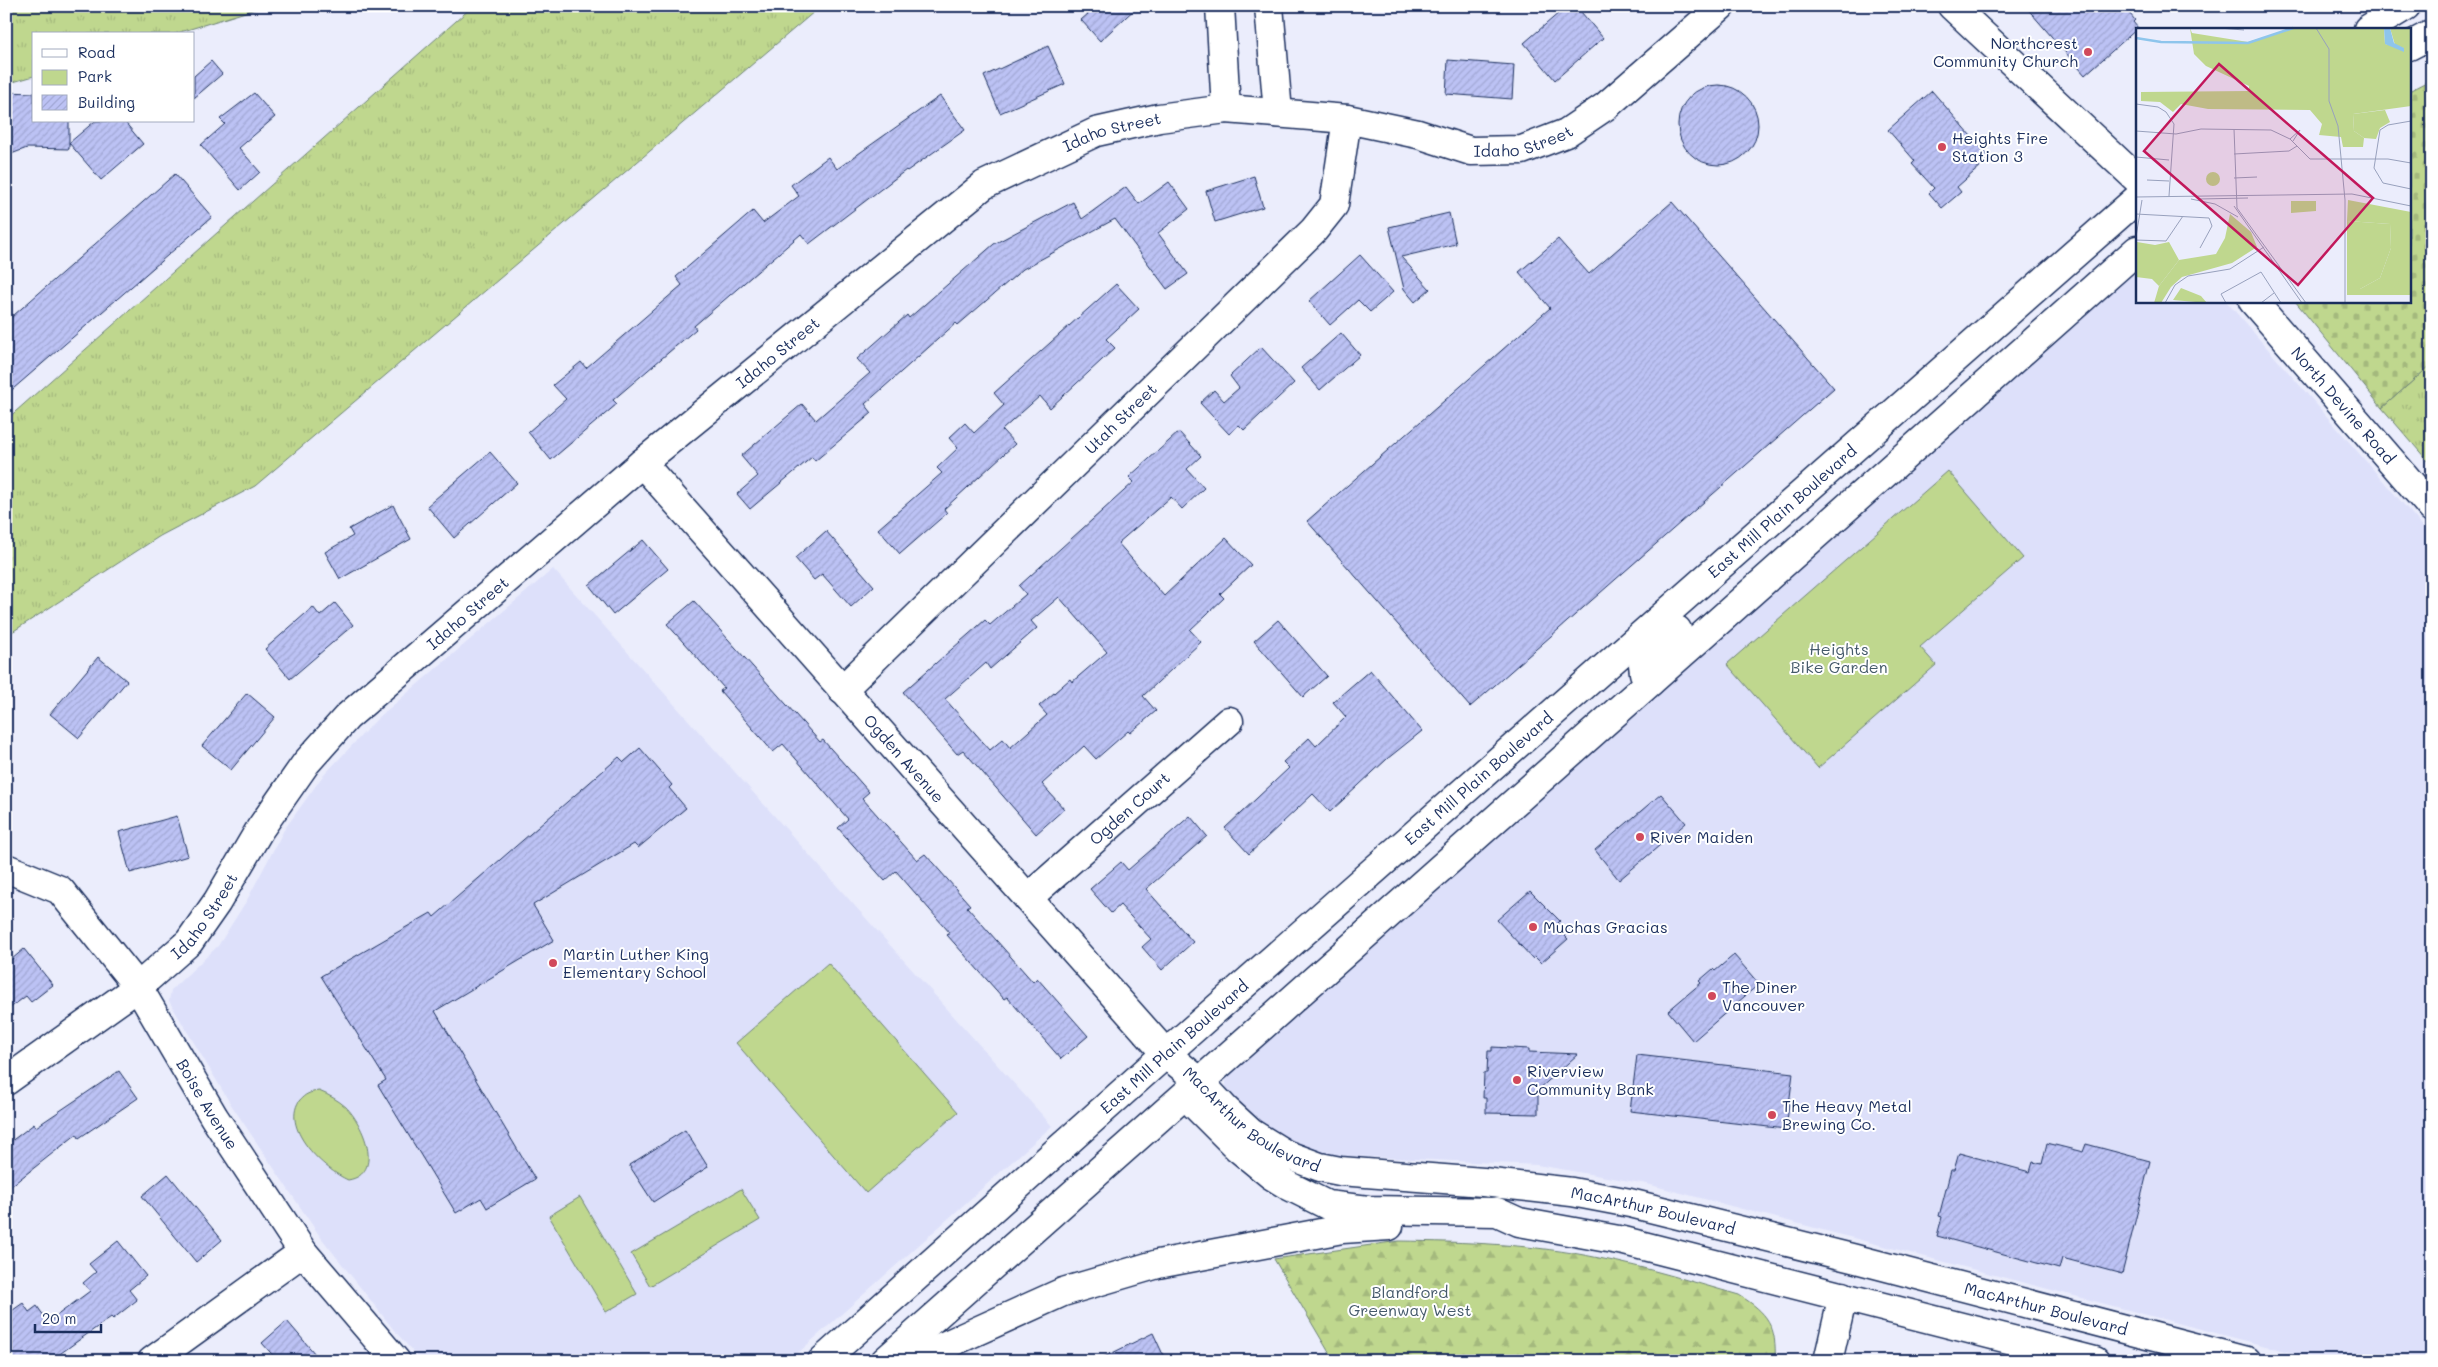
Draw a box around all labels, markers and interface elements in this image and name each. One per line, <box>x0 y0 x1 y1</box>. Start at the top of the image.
inset map <box>2136 28 2410 302</box>
legend <box>32 32 195 122</box>
place label: Northcrest Community Church <box>1933 32 2078 71</box>
text: Road <box>78 42 115 62</box>
marker: Northcrest Community Church <box>2082 46 2094 58</box>
text: Park <box>78 66 112 86</box>
text: Building <box>78 92 135 112</box>
street label: Idaho Street <box>1059 107 1163 156</box>
street label: Idaho Street <box>1474 120 1577 161</box>
place label: Heights Fire Station 3 <box>1952 127 2048 166</box>
marker: Heights Fire Station 3 <box>1936 141 1948 153</box>
street label: Idaho Street <box>731 312 824 392</box>
street label: North Devine Road <box>2287 342 2400 468</box>
street label: Utah Street <box>1080 378 1161 458</box>
street label: East Mill Plain Boulevard <box>1703 440 1860 582</box>
street label: Idaho Street <box>422 572 513 654</box>
park label: Heights Bike Garden <box>1790 638 1888 677</box>
street label: East Mill Plain Boulevard <box>1400 707 1557 849</box>
street label: Ogden Avenue <box>860 710 949 807</box>
street label: Ogden Court <box>1084 767 1174 849</box>
place label: River Maiden <box>1650 826 1753 847</box>
marker: River Maiden <box>1634 831 1646 843</box>
street label: Idaho Street <box>166 869 242 963</box>
place label: Muchas Gracias <box>1543 916 1668 937</box>
marker: Muchas Gracias <box>1527 921 1539 933</box>
place label: Martin Luther King Elementary School <box>563 943 709 982</box>
marker: Martin Luther King Elementary School <box>547 957 559 969</box>
street label: East Mill Plain Boulevard <box>1095 975 1252 1118</box>
place label: The Diner Vancouver <box>1722 976 1805 1015</box>
marker: The Diner Vancouver <box>1706 990 1718 1002</box>
street label: Boise Avenue <box>172 1055 244 1153</box>
place label: Riverview Community Bank <box>1527 1060 1654 1099</box>
street label: MacArthur Boulevard <box>1179 1061 1324 1176</box>
marker: Riverview Community Bank <box>1511 1074 1523 1086</box>
place label: The Heavy Metal Brewing Co. <box>1782 1095 1912 1134</box>
marker: The Heavy Metal Brewing Co. <box>1766 1109 1778 1121</box>
street label: MacArthur Boulevard <box>1569 1181 1738 1239</box>
street label: MacArthur Boulevard <box>1962 1277 2130 1339</box>
park label: Blandford Greenway West <box>1348 1281 1472 1320</box>
scale bar <box>35 1302 101 1334</box>
text: 20 m <box>42 1308 76 1328</box>

